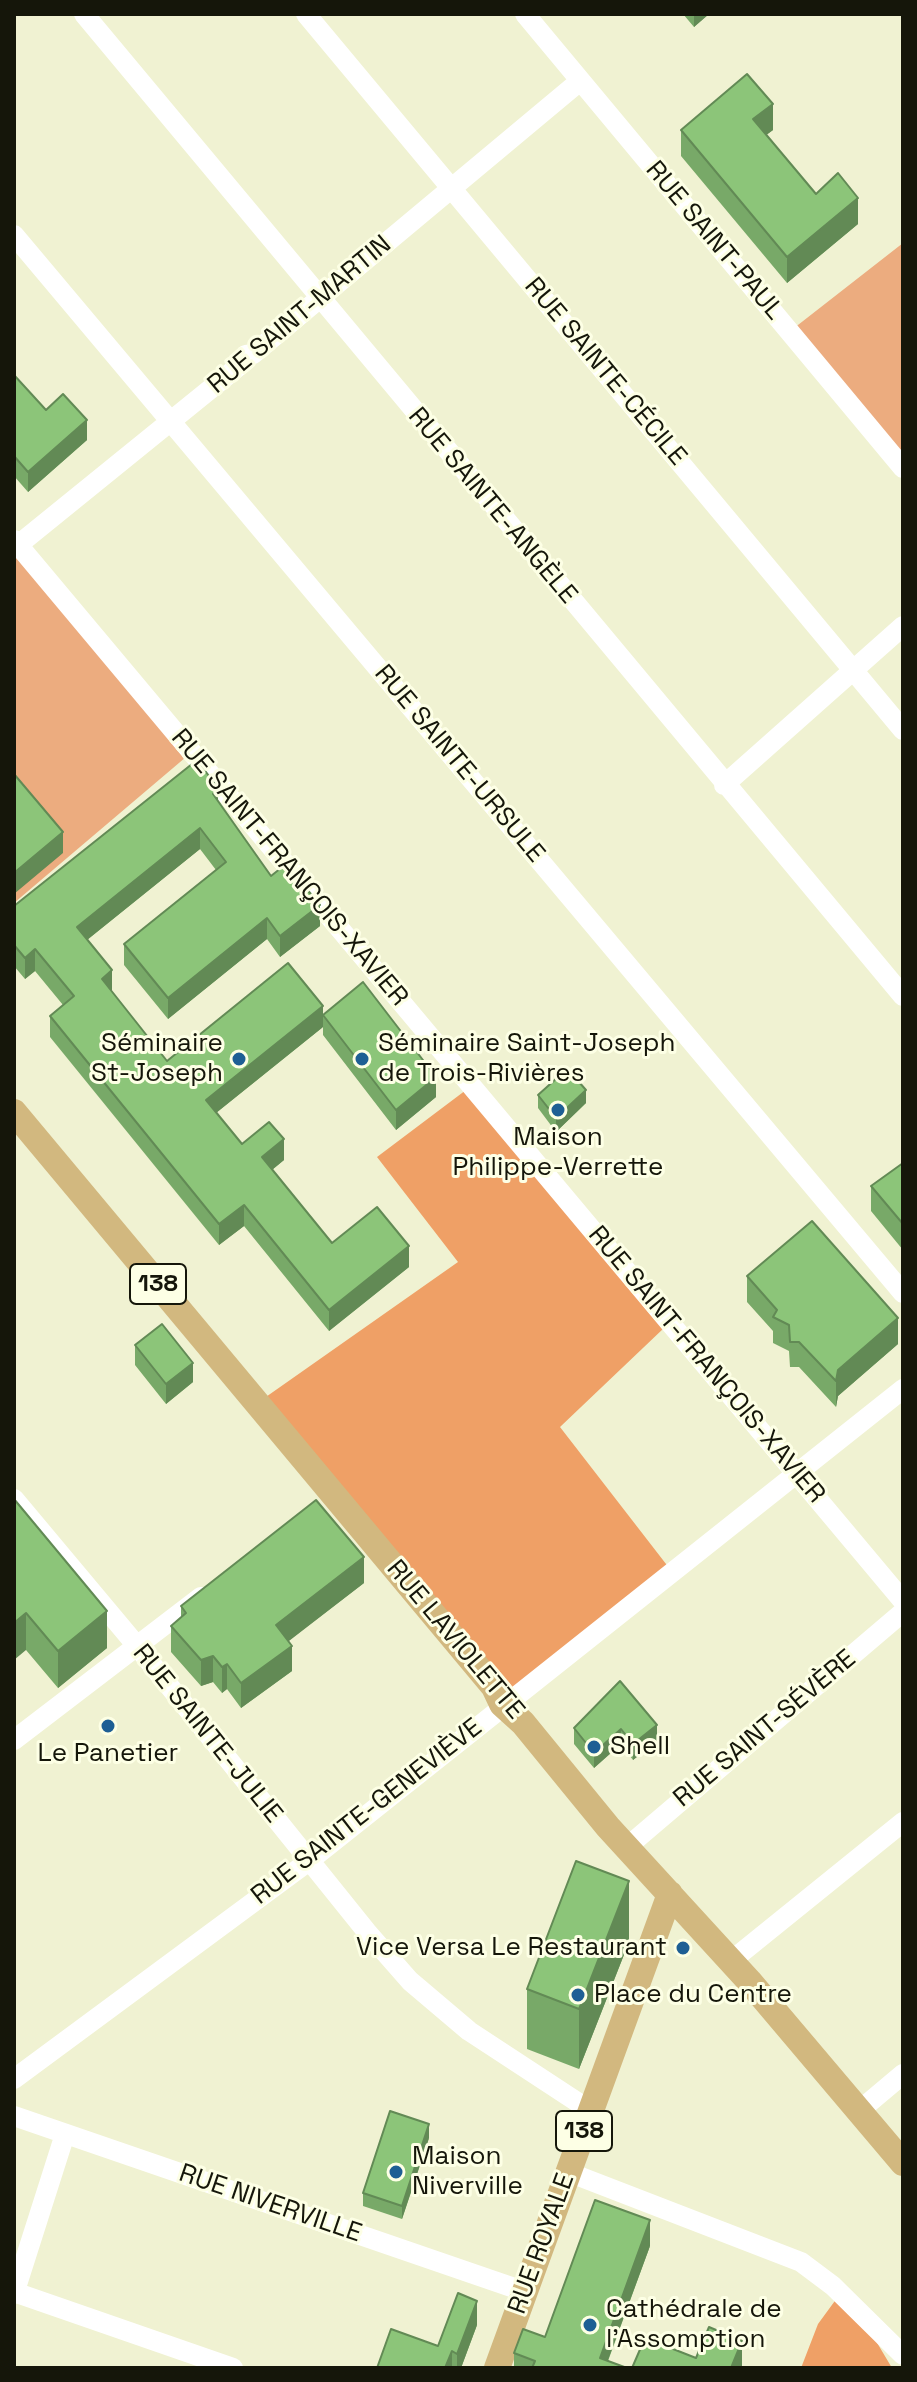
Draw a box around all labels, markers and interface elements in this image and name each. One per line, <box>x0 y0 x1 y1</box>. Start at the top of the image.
street label: RUE SAINT-PAUL <box>639 155 789 327</box>
street label: RUE SAINT-MARTIN <box>202 229 398 401</box>
street label: RUE SAINTE-CÉCILE <box>517 272 693 472</box>
street label: RUE SAINTE-ANGÈLE <box>401 402 583 610</box>
street label: RUE SAINTE-URSULE <box>367 659 551 869</box>
street label: RUE SAINT-FRANÇOIS-XAVIER <box>164 723 414 1013</box>
place label: Séminaire St-Joseph <box>91 1028 223 1090</box>
place label: Séminaire Saint-Joseph de Trois‑Rivières <box>378 1028 676 1090</box>
marker: Séminaire St-Joseph <box>230 1050 248 1068</box>
marker: Séminaire Saint-Joseph de Trois‑Rivières <box>353 1050 371 1068</box>
marker: Maison Philippe-Verrette <box>549 1101 567 1119</box>
place label: Maison Philippe-Verrette <box>453 1122 663 1184</box>
street label: RUE SAINT-FRANÇOIS-XAVIER <box>581 1220 831 1510</box>
road number: 138 <box>130 1264 186 1304</box>
street label: RUE LAVIOLETTE <box>379 1554 531 1726</box>
street label: RUE SAINTE-JULIE <box>126 1639 288 1829</box>
street label: RUE SAINT-SÉVÈRE <box>668 1644 862 1814</box>
street label: RUE SAINTE-GENEVIÈVE <box>245 1712 489 1912</box>
marker: Le Panetier <box>99 1717 117 1735</box>
place label: Shell <box>610 1731 670 1763</box>
place label: Le Panetier <box>38 1738 178 1770</box>
marker: Shell <box>585 1738 603 1756</box>
place label: Vice Versa Le Restaurant <box>356 1932 667 1964</box>
marker: Vice Versa Le Restaurant <box>674 1939 692 1957</box>
place label: Place du Centre <box>594 1979 792 2011</box>
marker: Place du Centre <box>569 1986 587 2004</box>
road number: 138 <box>556 2111 612 2151</box>
place label: Maison Niverville <box>412 2141 523 2202</box>
street label: RUE NIVERVILLE <box>175 2158 365 2250</box>
marker: Maison Niverville <box>387 2163 405 2181</box>
street label: RUE ROYALE <box>502 2169 582 2319</box>
place label: Cathédrale de l'Assomption <box>606 2294 782 2356</box>
marker: Cathédrale de l'Assomption <box>581 2316 599 2334</box>

